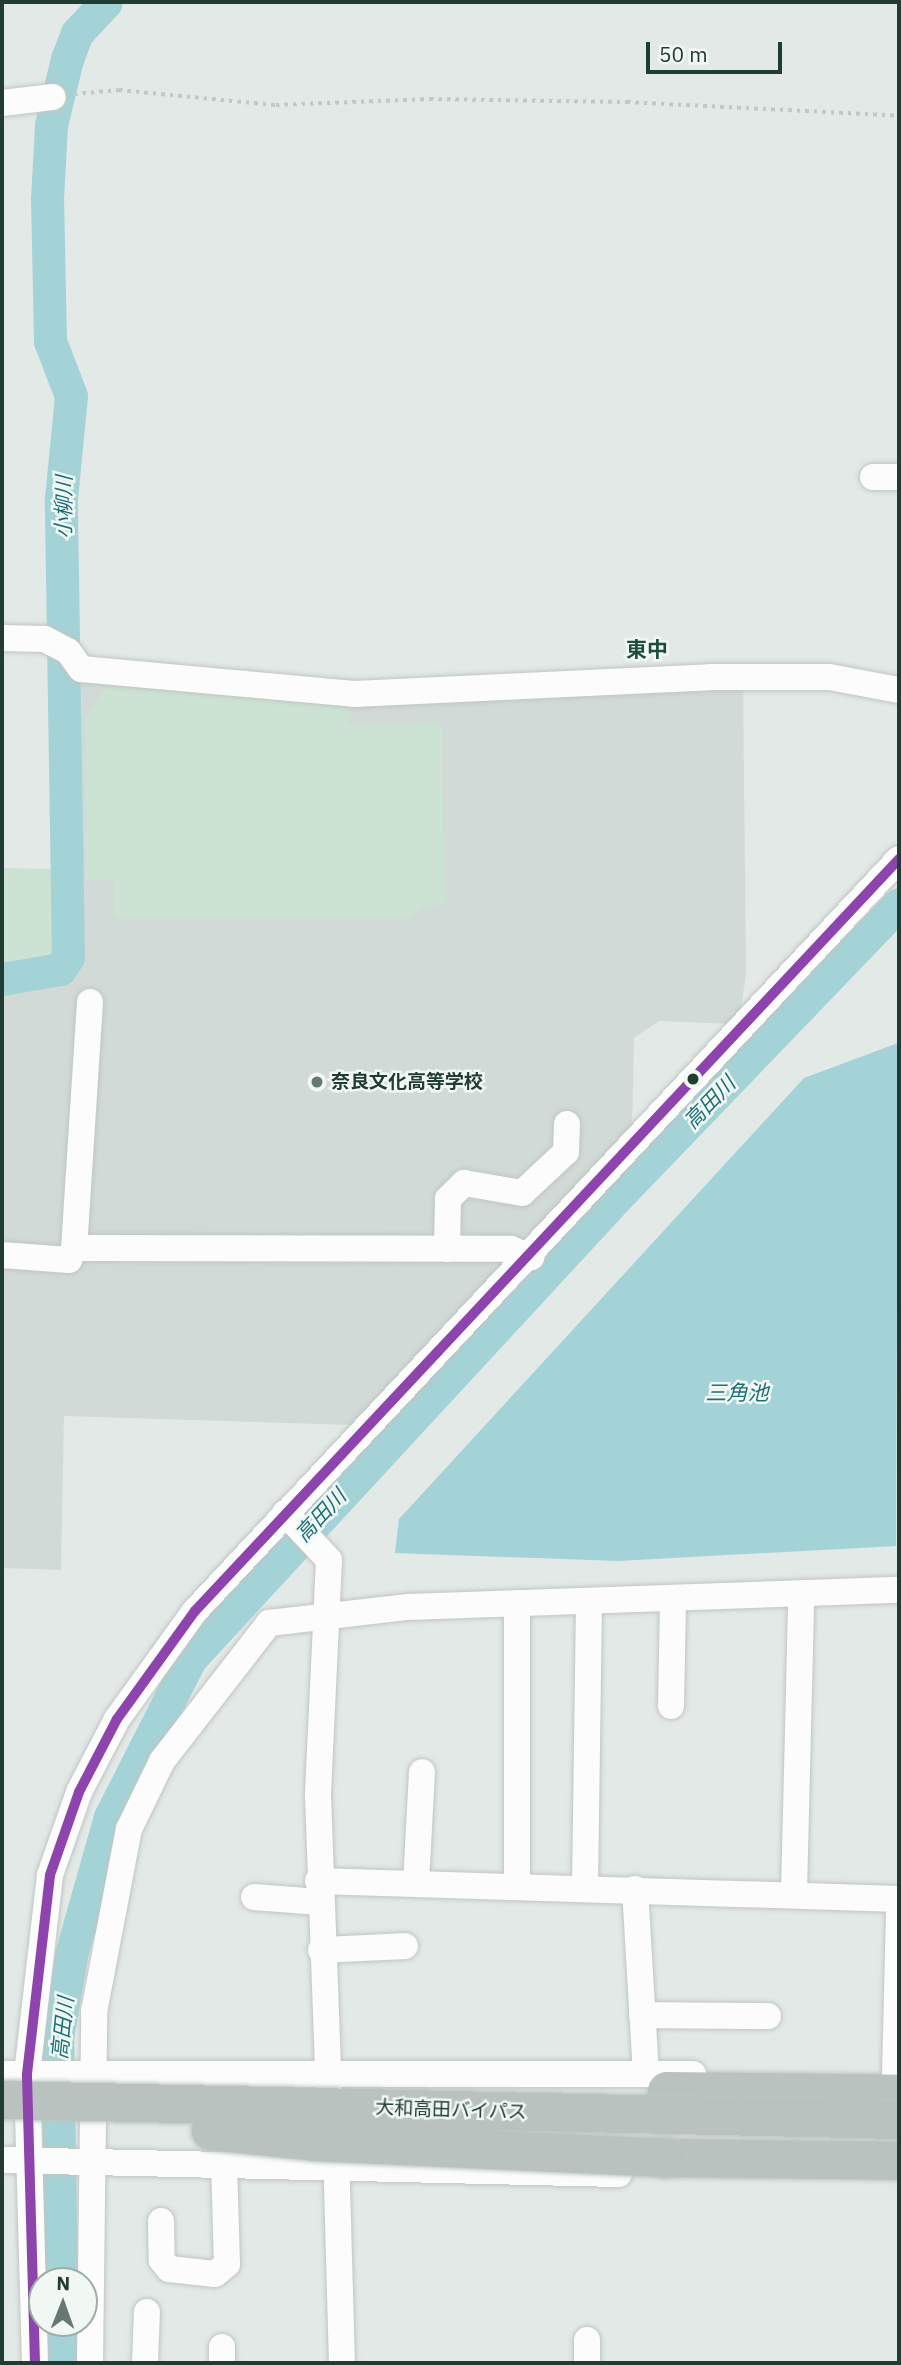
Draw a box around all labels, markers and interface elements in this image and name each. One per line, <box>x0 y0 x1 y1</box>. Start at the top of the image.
scale bar <box>649 28 786 72</box>
text: 50 m <box>659 40 708 68</box>
water label: 小柳川 <box>50 475 76 539</box>
district label: 東中 <box>626 636 668 662</box>
place label: 奈良文化高等学校 <box>331 1071 483 1093</box>
water label: 高田川 <box>678 1071 740 1133</box>
unlabelled marker <box>686 1072 700 1086</box>
marker: 奈良文化高等学校 <box>309 1074 325 1090</box>
water label: 三角池 <box>706 1379 768 1405</box>
water label: 高田川 <box>289 1483 351 1547</box>
water label: 高田川 <box>46 1995 78 2061</box>
street label: 大和高田バイパス <box>375 2096 527 2124</box>
north arrow <box>28 2267 98 2337</box>
text: N <box>56 2271 70 2295</box>

